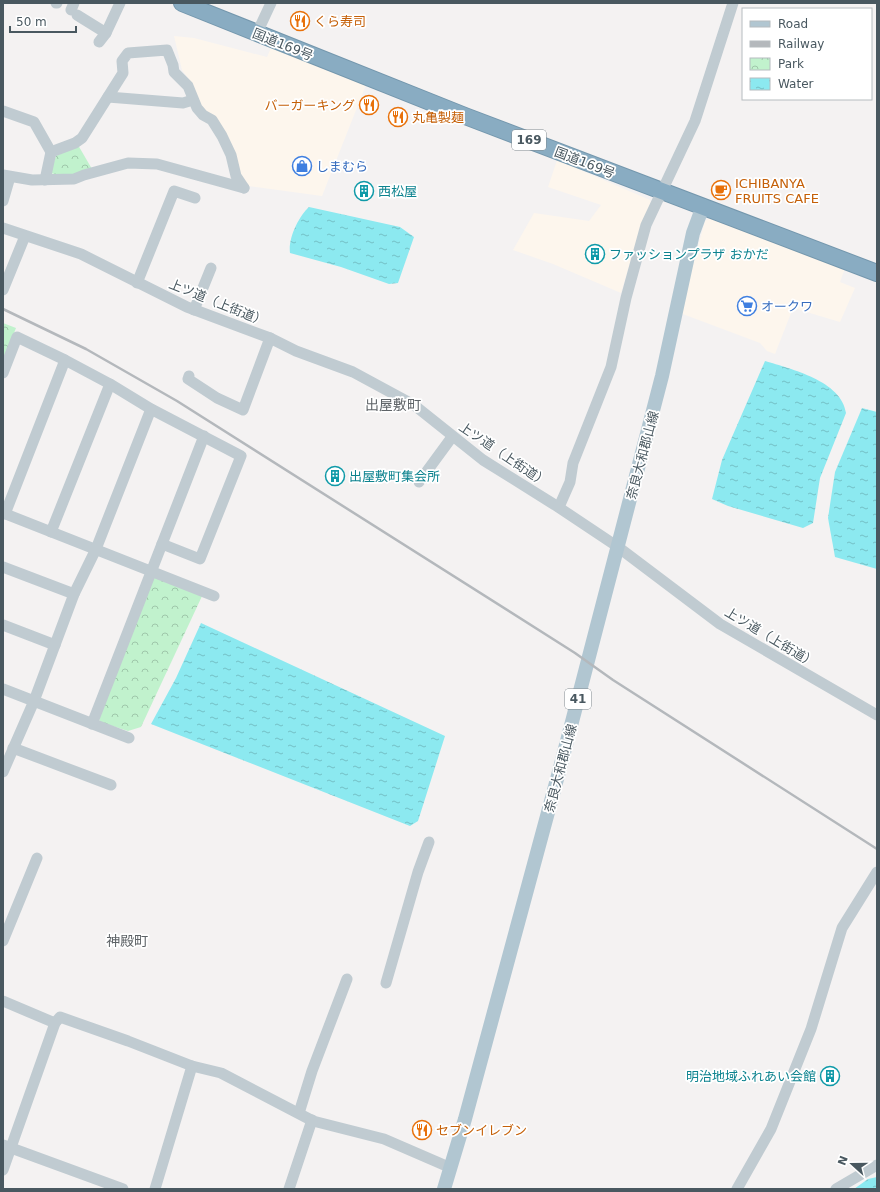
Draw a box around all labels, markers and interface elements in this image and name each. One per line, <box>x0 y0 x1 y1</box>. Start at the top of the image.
scale bar <box>10 8 76 34</box>
legend <box>742 8 872 100</box>
restaurant icon: くら寿司 <box>289 10 311 32</box>
place label: くら寿司 <box>314 14 366 29</box>
text: 50 m <box>16 15 47 29</box>
text: Road <box>778 17 808 31</box>
street label: 国道169号 <box>250 26 315 63</box>
text: Railway <box>778 37 824 51</box>
text: Park <box>778 57 804 71</box>
text: Water <box>778 77 814 91</box>
restaurant icon: バーガーキング <box>358 94 380 116</box>
place label: バーガーキング <box>264 98 355 113</box>
restaurant icon: 丸亀製麺 <box>387 106 409 128</box>
place label: 丸亀製麺 <box>412 110 464 125</box>
road number: 169 <box>512 130 546 150</box>
street label: 国道169号 <box>552 144 617 181</box>
shop icon: しまむら <box>291 155 313 177</box>
place label: しまむら <box>316 159 368 174</box>
place label: ICHIBANYA FRUITS CAFE <box>735 176 819 206</box>
cafe icon: ICHIBANYA FRUITS CAFE <box>710 179 732 201</box>
building icon: 西松屋 <box>353 180 375 202</box>
place label: 西松屋 <box>378 184 417 199</box>
building icon: ファッションプラザ おかだ <box>584 243 606 265</box>
place label: ファッションプラザ おかだ <box>609 247 769 262</box>
street label: 上ツ道（上街道） <box>167 276 269 329</box>
supermarket icon: オークワ <box>736 295 758 317</box>
place label: オークワ <box>761 299 813 314</box>
district label: 出屋敷町 <box>365 397 421 413</box>
street label: 奈良大和郡山線 <box>623 409 662 501</box>
street label: 上ツ道（上街道） <box>456 419 551 490</box>
building icon: 出屋敷町集会所 <box>324 465 346 487</box>
place label: 出屋敷町集会所 <box>349 469 440 484</box>
street label: 上ツ道（上街道） <box>722 604 819 671</box>
road number: 41 <box>565 689 591 709</box>
street label: 奈良大和郡山線 <box>541 722 580 814</box>
district label: 神殿町 <box>106 933 148 949</box>
building icon: 明治地域ふれあい会館 <box>819 1065 841 1087</box>
place label: 明治地域ふれあい会館 <box>686 1069 816 1084</box>
restaurant icon: セブンイレブン <box>411 1119 433 1141</box>
place label: セブンイレブン <box>436 1123 527 1138</box>
north arrow <box>832 1144 872 1184</box>
text: N <box>835 1154 851 1167</box>

